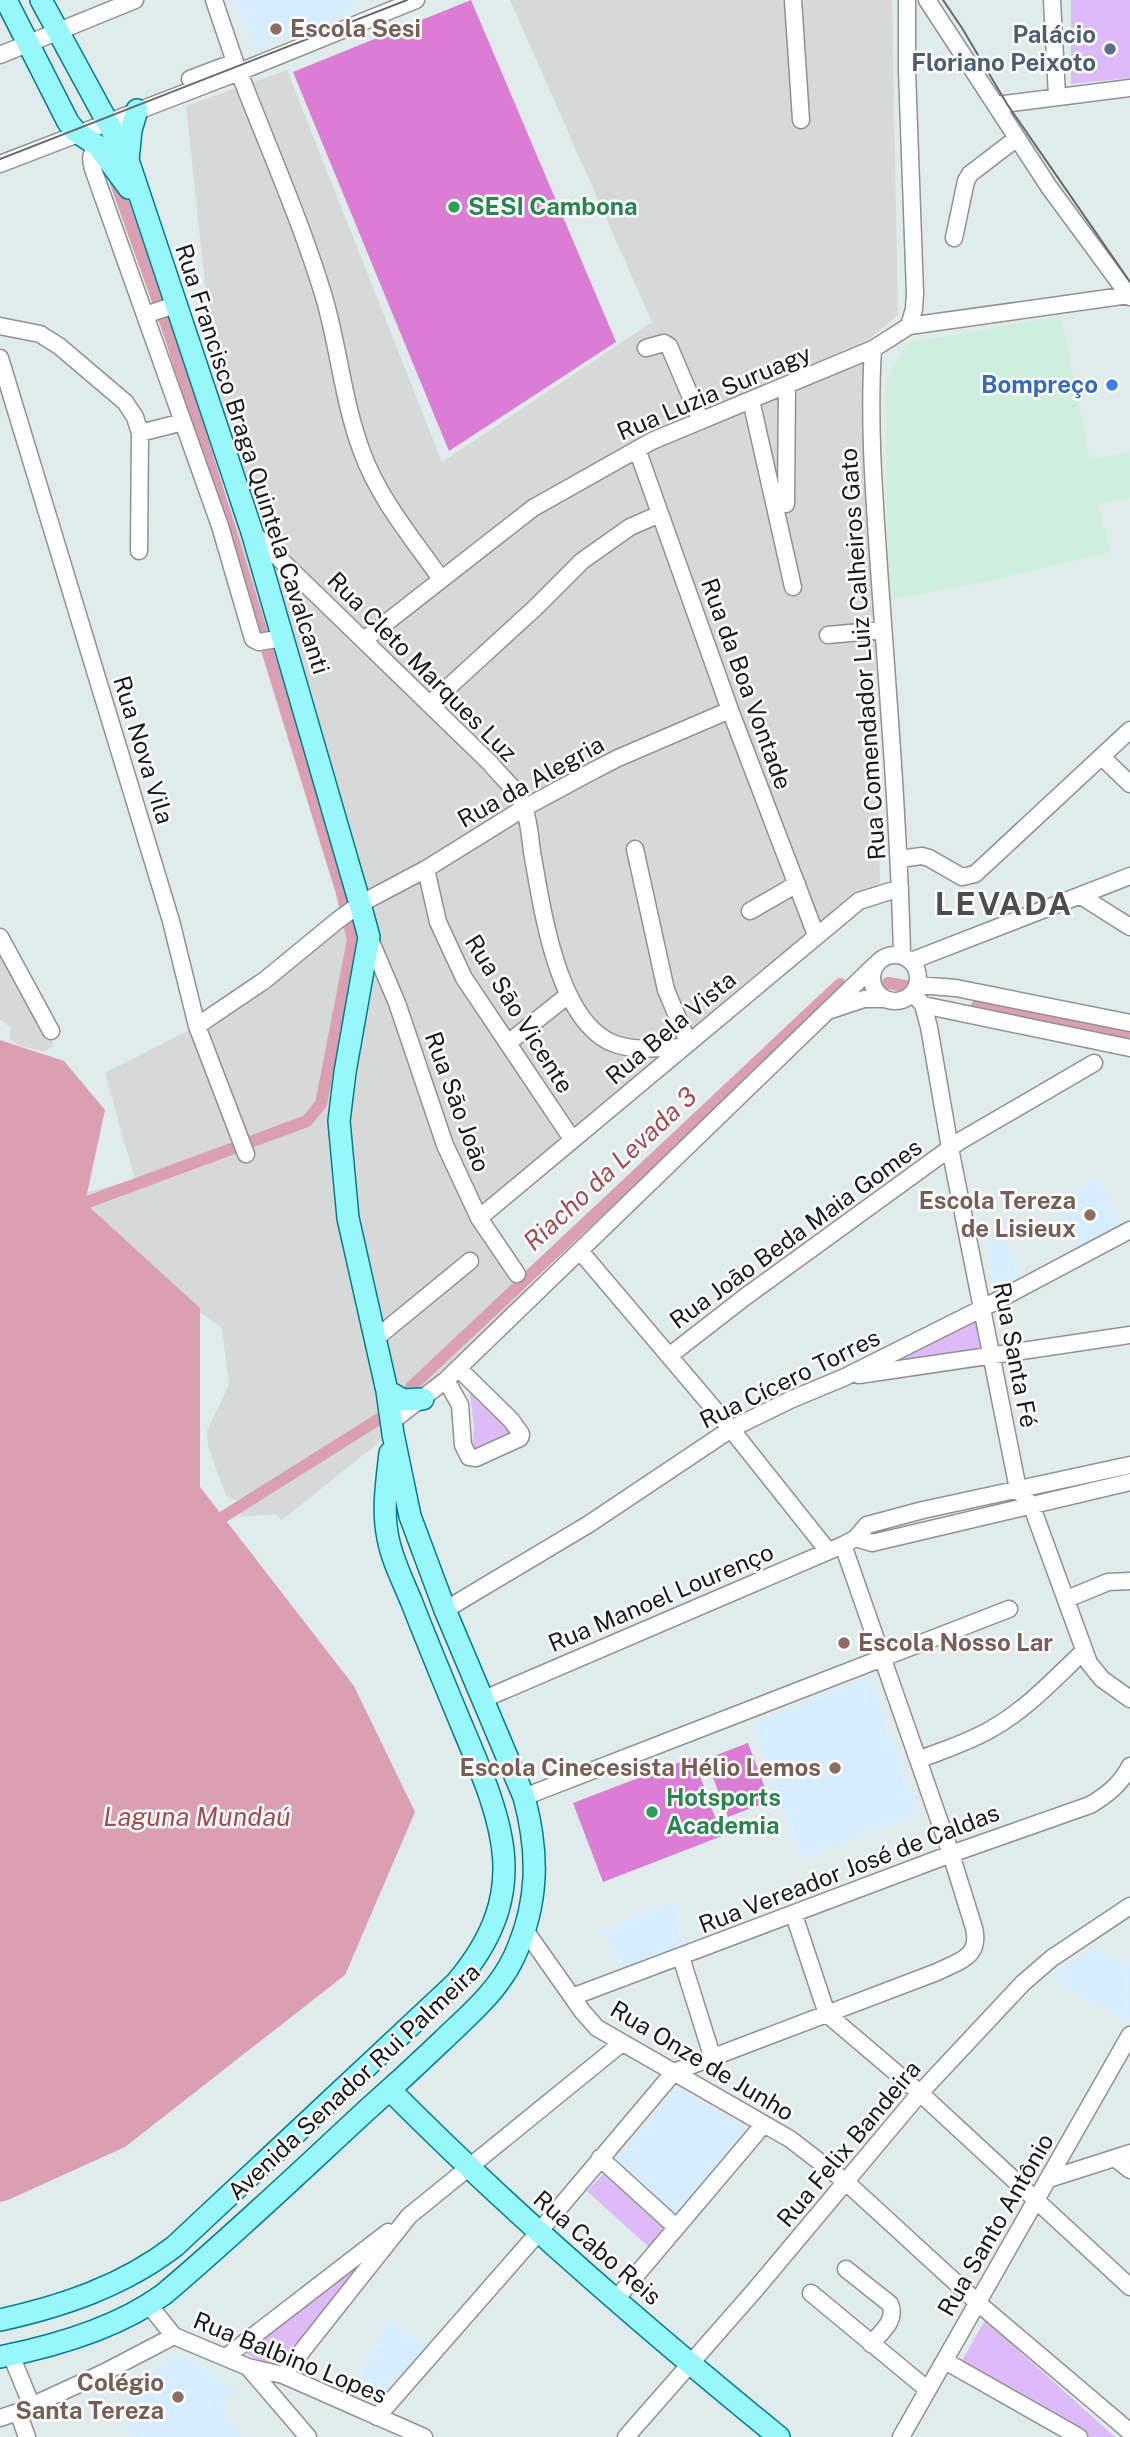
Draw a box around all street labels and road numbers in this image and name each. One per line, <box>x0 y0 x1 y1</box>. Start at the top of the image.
street label: Rua Francisco Braga Quintela Cavalcanti <box>170 240 336 677</box>
street label: Rua Luzia Suruagy <box>612 338 815 446</box>
street label: Rua Comendador Luiz Calheiros Gato <box>834 447 890 861</box>
street label: Rua Cleto Marques Luz <box>322 566 523 767</box>
street label: Rua da Boa Vontade <box>696 574 798 793</box>
street label: Rua Nova Vila <box>108 672 180 827</box>
street label: Rua da Alegria <box>452 729 609 833</box>
street label: Rua São Vicente <box>460 929 580 1098</box>
street label: Rua Bela Vista <box>600 965 741 1090</box>
street label: Rua São João <box>420 1028 496 1176</box>
street label: Rua João Beda Maia Gomes <box>664 1132 927 1334</box>
street label: Rua Santa Fé <box>988 1280 1044 1430</box>
street label: Rua Cícero Torres <box>695 1322 884 1434</box>
street label: Rua Manoel Lourenço <box>544 1537 777 1657</box>
street label: Rua Vereador José de Caldas <box>694 1798 1003 1938</box>
street label: Avenida Senador Rui Palmeira <box>222 1957 485 2205</box>
street label: Rua Onze de Junho <box>606 1994 799 2126</box>
street label: Rua Felix Bandeira <box>771 2055 926 2232</box>
street label: Rua Santo Antônio <box>931 2128 1059 2321</box>
street label: Rua Cabo Reis <box>528 2184 667 2310</box>
street label: Rua Balbino Lopes <box>190 2306 391 2409</box>

